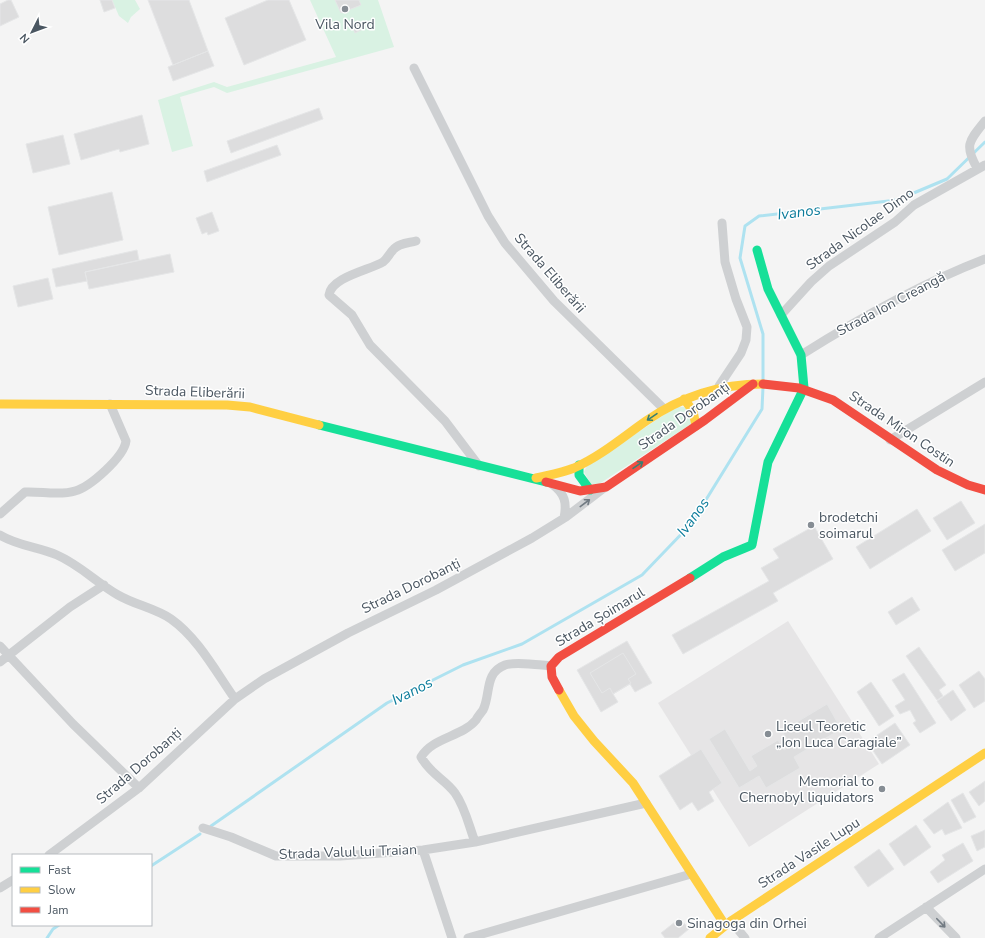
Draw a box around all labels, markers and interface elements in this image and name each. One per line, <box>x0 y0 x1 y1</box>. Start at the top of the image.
marker: Vila Nord <box>340 4 350 14</box>
north arrow <box>12 12 52 52</box>
place label: Vila Nord <box>314 15 375 34</box>
text: N <box>17 30 33 46</box>
street label: Strada Nicolae Dimo <box>802 183 918 275</box>
water label: Ivanos <box>776 199 822 225</box>
street label: Strada Eliberării <box>510 229 590 317</box>
street label: Strada Ion Creangă <box>833 267 949 341</box>
street label: Strada Dorobanți <box>634 377 734 455</box>
street label: Strada Eliberării <box>145 381 245 403</box>
street label: Strada Miron Costin <box>845 386 959 472</box>
one-way arrow <box>647 413 658 421</box>
one-way arrow <box>633 461 644 469</box>
water label: Ivanos <box>672 494 714 540</box>
one-way arrow <box>580 498 591 507</box>
place label: brodetchi soimarul <box>819 508 878 543</box>
marker: brodetchi soimarul <box>806 520 816 530</box>
street label: Strada Dorobanți <box>358 554 464 618</box>
street label: Strada Șoimarul <box>552 582 649 651</box>
water label: Ivanos <box>388 672 436 710</box>
place label: Liceul Teoretic „Ion Luca Caragiale” <box>776 717 902 752</box>
street label: Strada Dorobanți <box>92 724 186 808</box>
marker: Liceul Teoretic „Ion Luca Caragiale” <box>763 729 773 739</box>
place label: Memorial to Chernobyl liquidators <box>739 772 874 807</box>
marker: Memorial to Chernobyl liquidators <box>877 784 887 794</box>
street label: Strada Vasile Lupu <box>754 813 864 893</box>
street label: Strada Valul lui Traian <box>279 840 417 864</box>
legend <box>12 854 152 926</box>
text: Fast <box>48 862 71 878</box>
text: Slow <box>48 882 76 898</box>
text: Jam <box>47 902 69 918</box>
place label: Sinagoga din Orhei <box>687 914 807 933</box>
marker: Sinagoga din Orhei <box>674 918 684 928</box>
one-way arrow <box>936 918 946 928</box>

